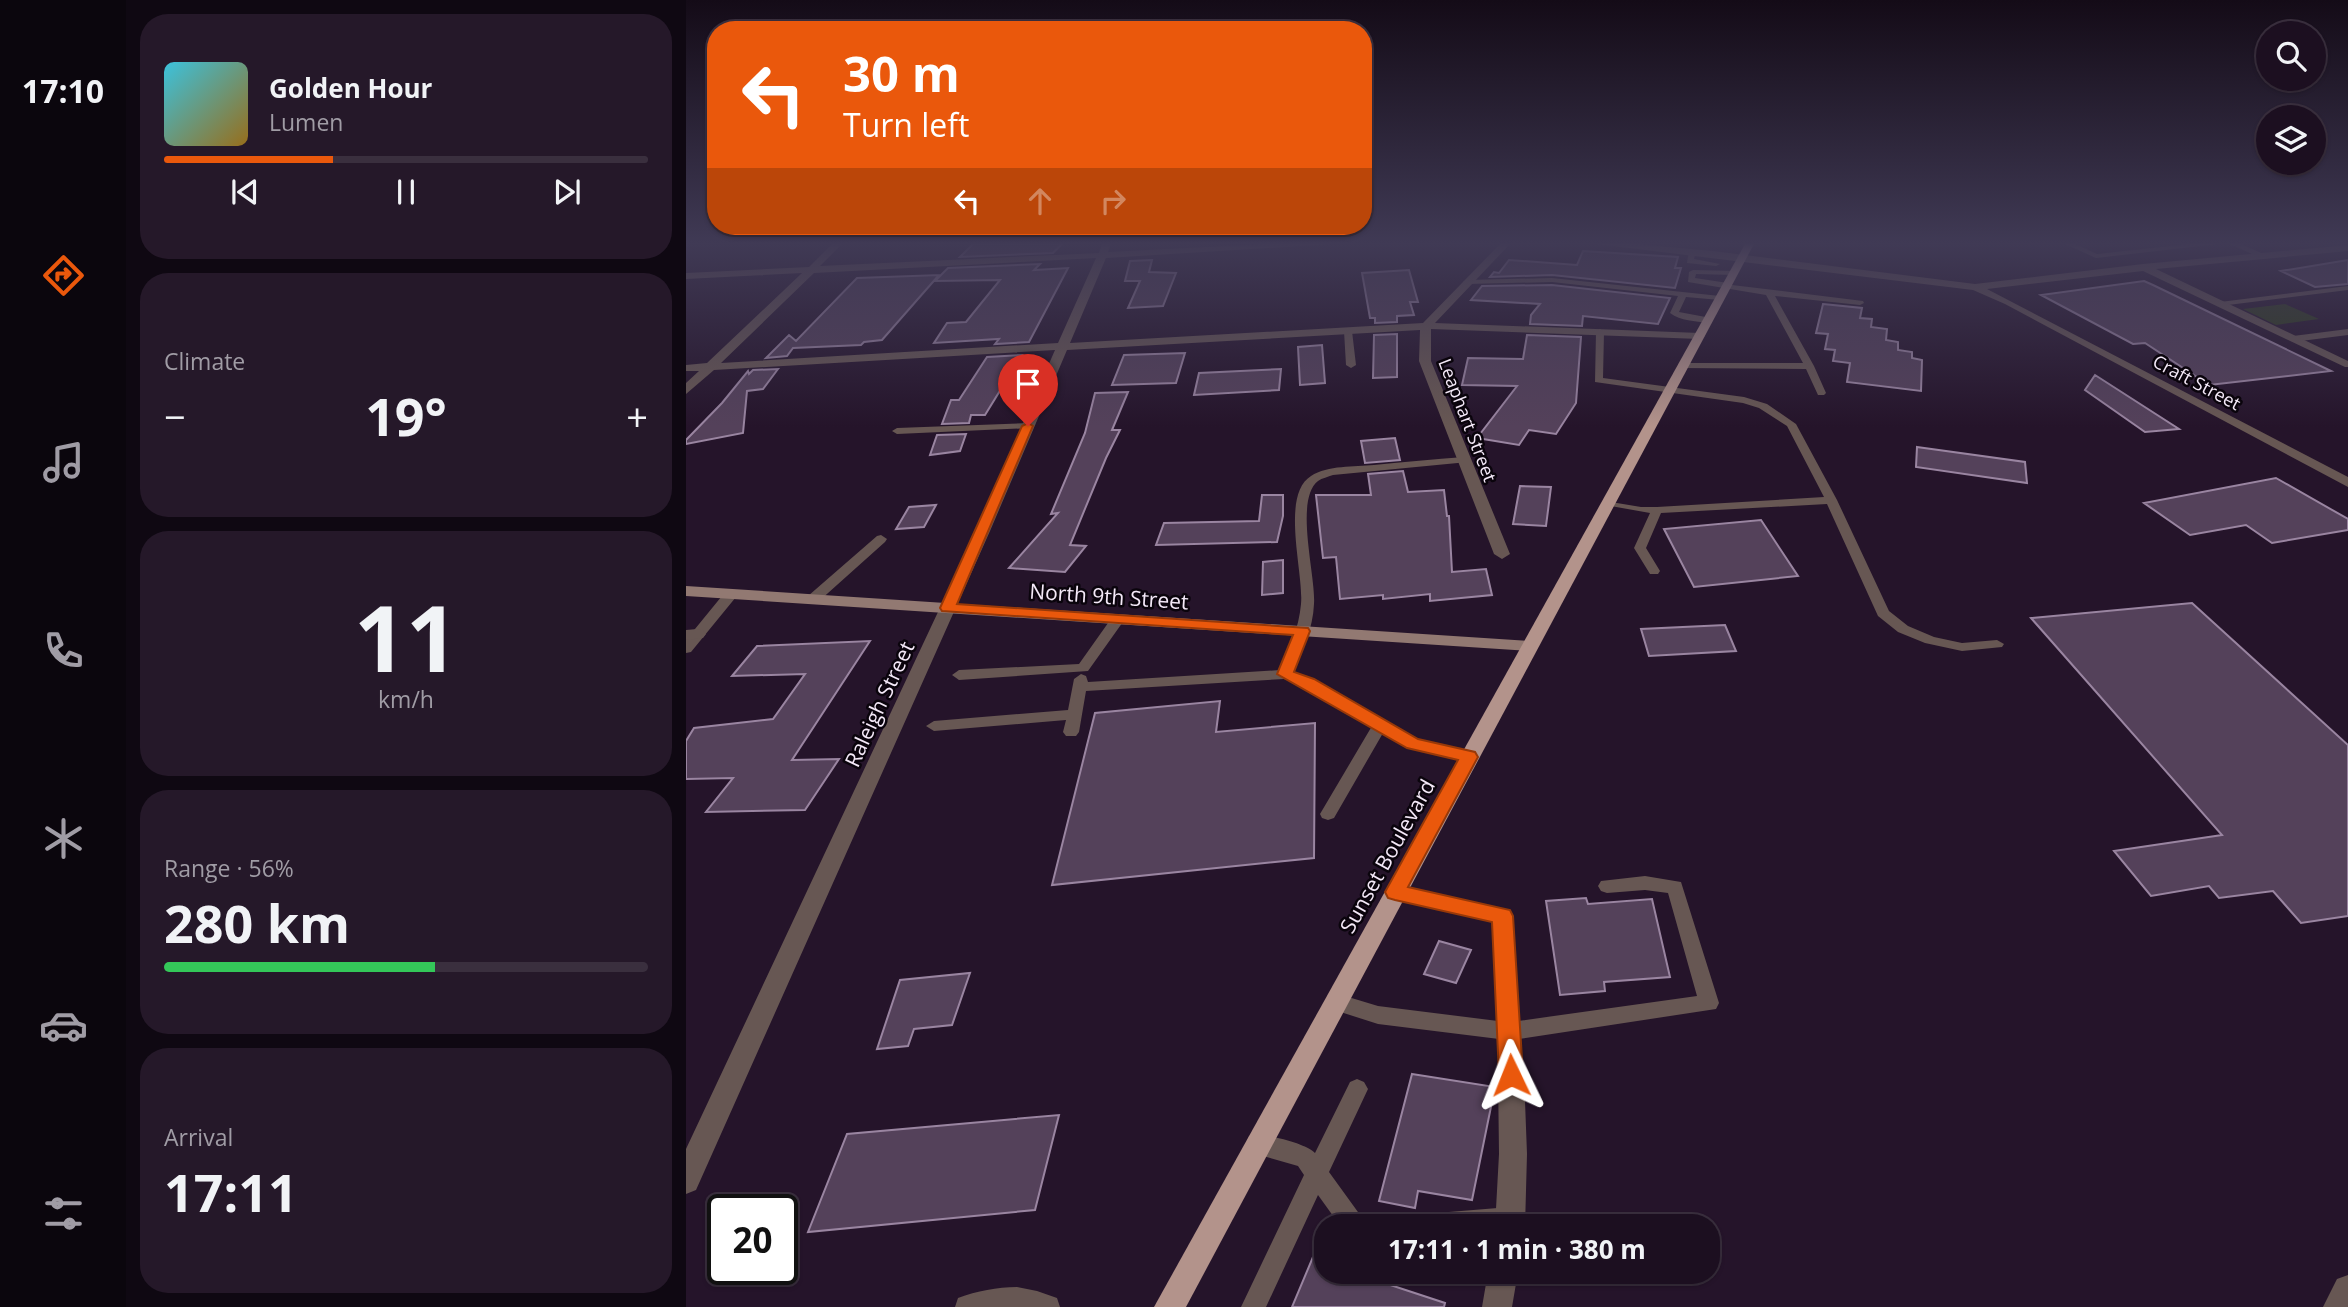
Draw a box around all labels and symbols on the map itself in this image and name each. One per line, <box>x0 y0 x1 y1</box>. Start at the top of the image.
street label: Craft Street <box>2149 349 2245 415</box>
pin <box>998 354 1058 426</box>
street label: Leaphart Street <box>1433 355 1503 485</box>
street label: North 9th Street <box>1029 576 1189 616</box>
street label: Raleigh Street <box>838 637 920 771</box>
street label: Sunset Boulevard <box>1333 774 1441 938</box>
position arrow <box>1474 1038 1548 1112</box>
speed limit sign: 20 <box>707 1194 798 1285</box>

